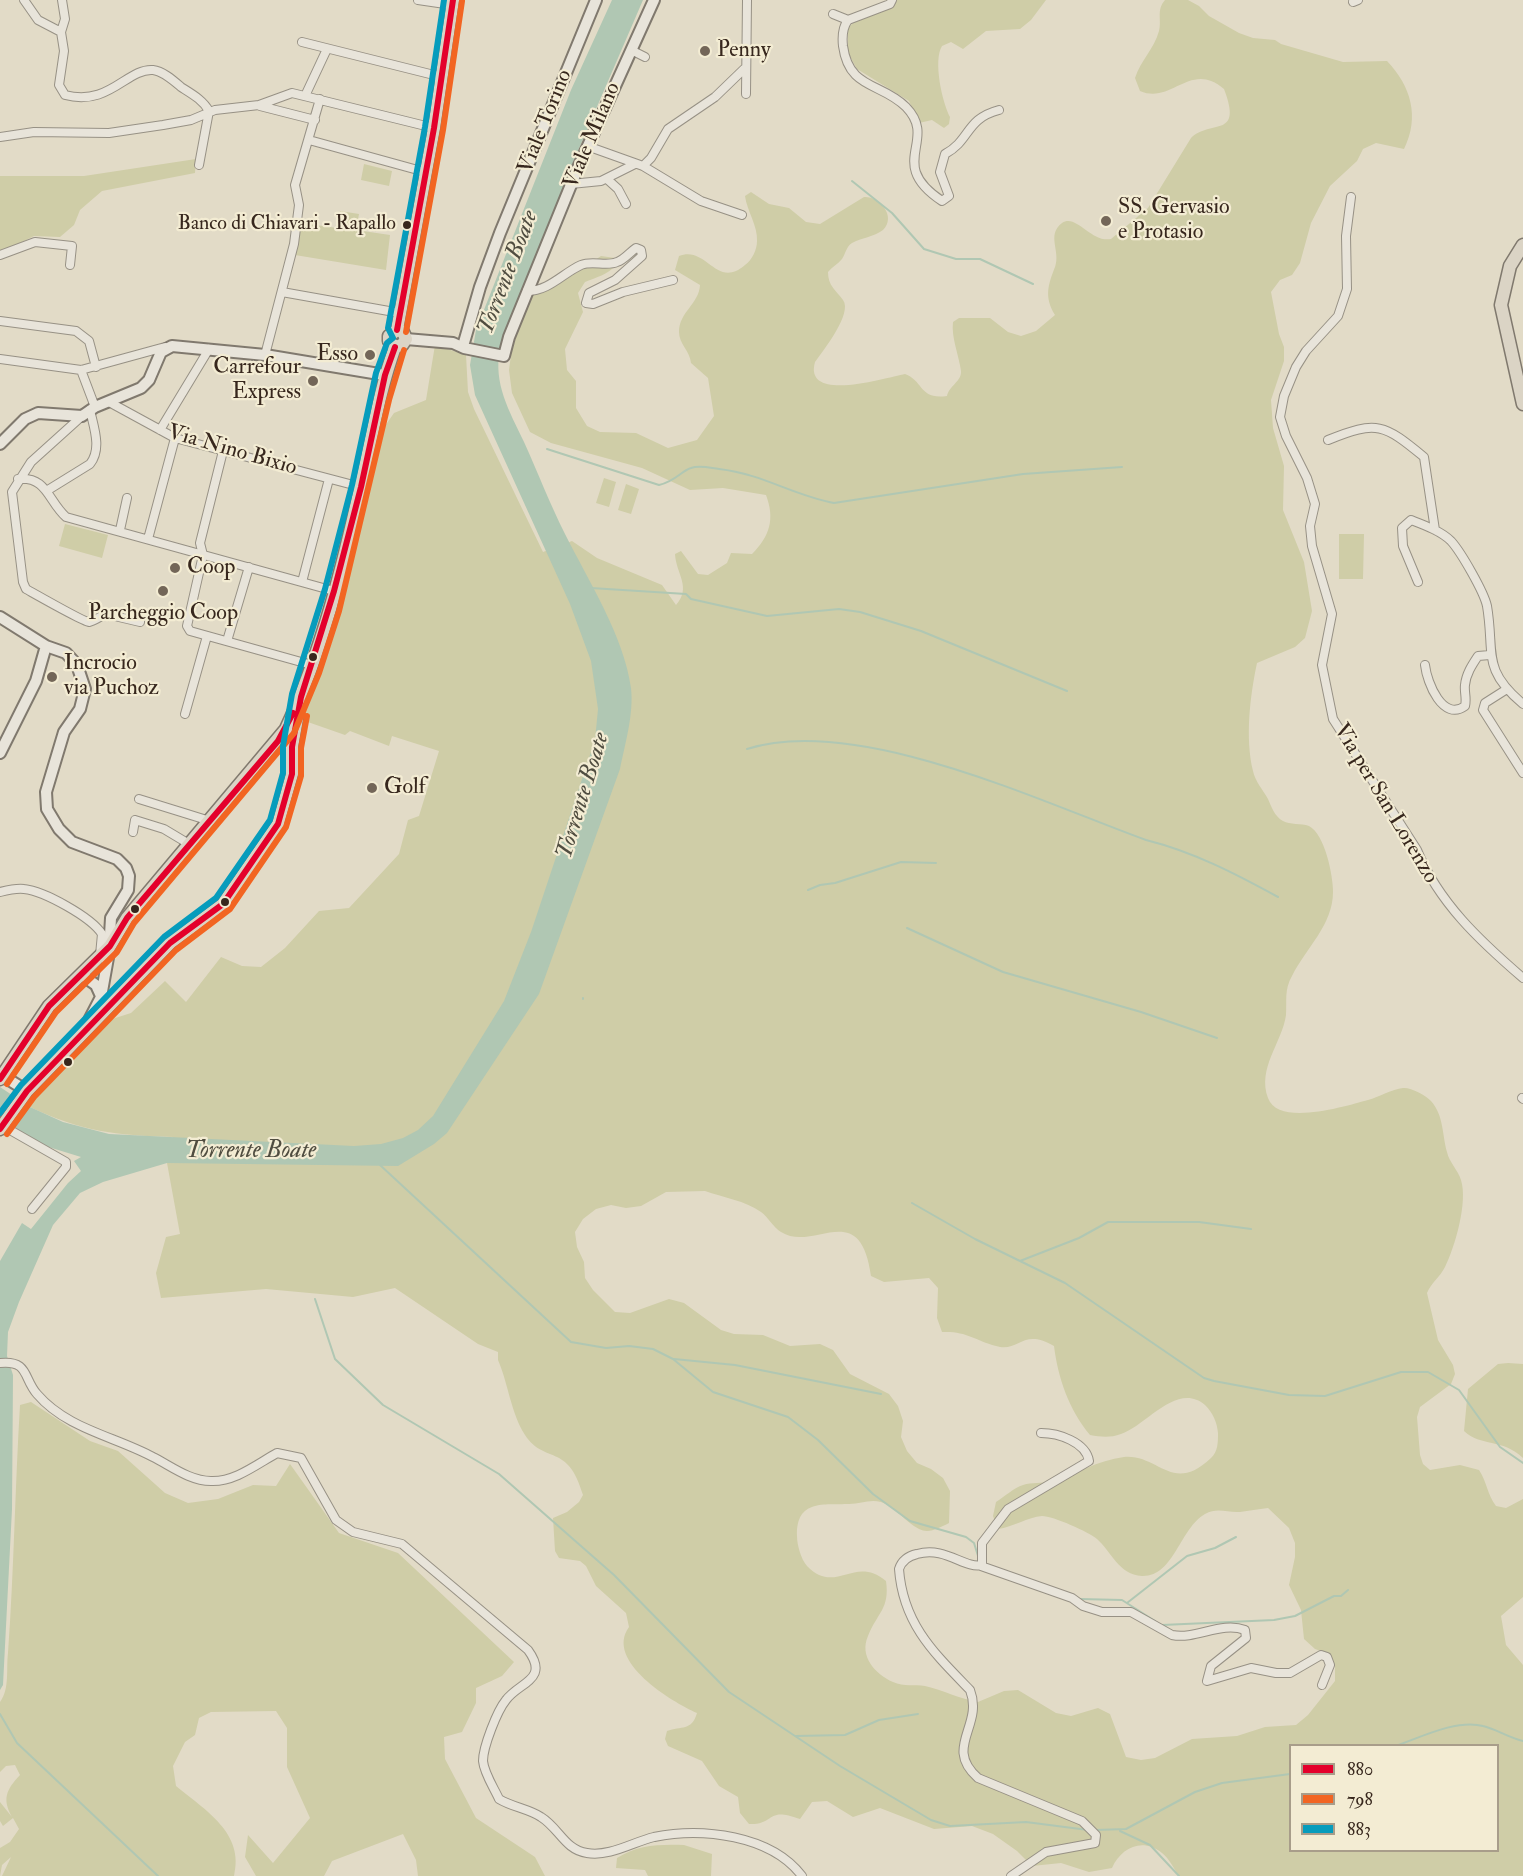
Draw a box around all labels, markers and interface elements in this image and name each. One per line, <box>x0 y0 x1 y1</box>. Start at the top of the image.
place label: Penny <box>717 38 771 64</box>
marker: Penny <box>698 44 712 58</box>
street label: Viale Torino <box>513 66 579 178</box>
street label: Viale Milano <box>559 79 627 193</box>
place label: SS. Gervasio e Protasio <box>1118 195 1230 246</box>
water label: Torrente Boate <box>472 207 546 339</box>
place label: Banco di Chiavari - Rapallo <box>178 213 396 237</box>
marker: SS. Gervasio e Protasio <box>1099 214 1113 228</box>
marker: Banco di Chiavari - Rapallo <box>401 219 413 231</box>
place label: Esso <box>316 342 358 368</box>
marker: Esso <box>363 348 377 362</box>
place label: Carrefour Express <box>213 355 301 406</box>
marker: Carrefour Express <box>306 374 320 388</box>
street label: Via Nino Bixio <box>164 420 300 482</box>
place label: Coop <box>187 555 235 581</box>
marker: Coop <box>168 561 182 575</box>
marker: Parcheggio Coop <box>156 584 170 598</box>
place label: Parcheggio Coop <box>88 601 238 627</box>
place label: Incrocio via Puchoz <box>64 651 159 702</box>
unlabelled marker <box>307 651 319 663</box>
marker: Incrocio via Puchoz <box>45 670 59 684</box>
street label: Via per San Lorenzo <box>1327 719 1443 889</box>
water label: Torrente Boate <box>551 729 617 863</box>
place label: Golf <box>384 775 426 801</box>
marker: Golf <box>365 781 379 795</box>
unlabelled marker <box>219 896 231 908</box>
unlabelled marker <box>129 903 141 915</box>
unlabelled marker <box>62 1056 74 1068</box>
water label: Torrente Boate <box>186 1138 316 1166</box>
legend <box>1289 1744 1499 1852</box>
text: 880 <box>1347 1758 1373 1781</box>
text: 798 <box>1347 1788 1373 1811</box>
text: 883 <box>1347 1818 1371 1841</box>

